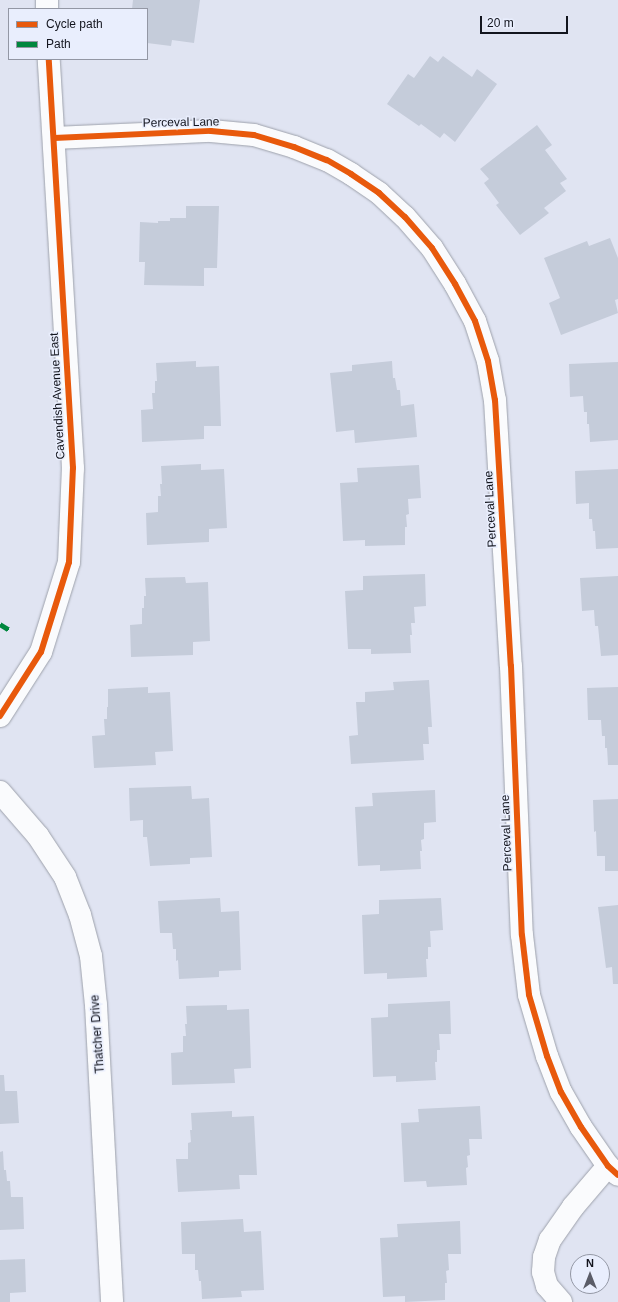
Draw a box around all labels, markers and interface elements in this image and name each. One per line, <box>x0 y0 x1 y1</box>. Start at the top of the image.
legend <box>8 8 148 60</box>
scale bar <box>482 8 570 34</box>
text: 20 m <box>487 16 514 30</box>
text: Cycle path <box>46 17 103 31</box>
text: Path <box>46 37 71 51</box>
street label: Perceval Lane <box>143 115 219 131</box>
street label: Cavendish Avenue East <box>47 332 69 460</box>
street label: Perceval Lane <box>482 470 500 548</box>
street label: Perceval Lane <box>498 794 516 872</box>
street label: Thatcher Drive <box>88 994 108 1074</box>
north arrow <box>570 1254 610 1294</box>
text: N <box>586 1257 594 1269</box>

